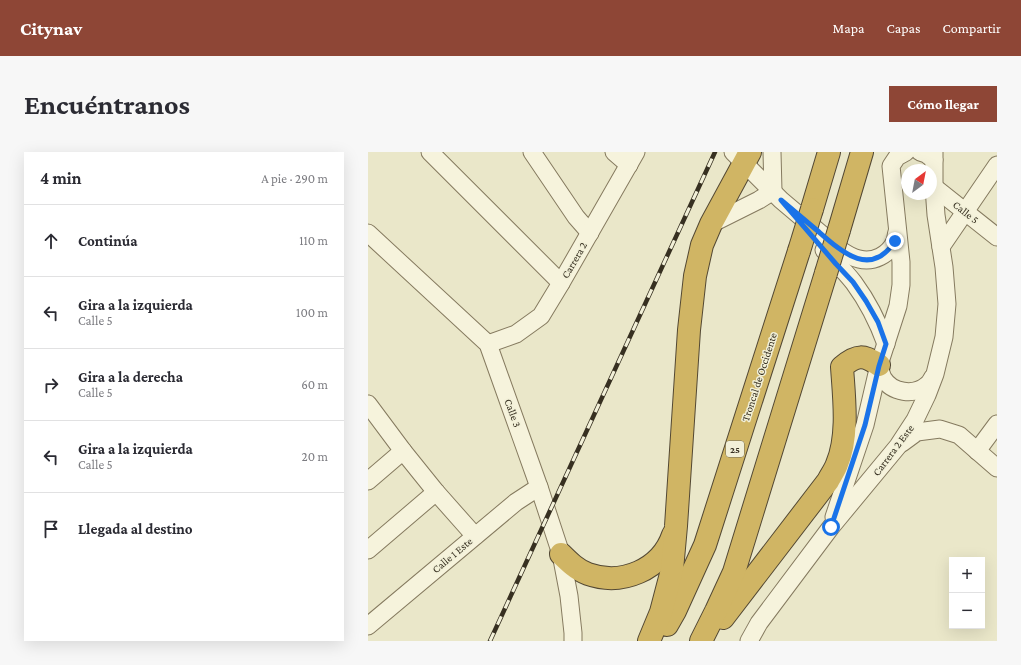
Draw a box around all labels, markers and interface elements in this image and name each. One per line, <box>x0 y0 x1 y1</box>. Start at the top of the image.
text: Citynav <box>20 18 82 39</box>
text: Mapa <box>833 20 865 36</box>
text: Capas <box>887 20 921 36</box>
text: Compartir <box>943 20 1001 36</box>
button: Cómo llegar <box>889 86 997 122</box>
text: Encuéntranos <box>24 89 190 120</box>
north arrow <box>901 164 937 200</box>
text: 4 min <box>40 169 82 188</box>
text: A pie · 290 m <box>261 171 328 186</box>
street label: Calle 5 <box>951 198 981 226</box>
icon: ahead <box>40 230 62 252</box>
route end <box>886 232 904 250</box>
text: Continúa <box>78 233 138 249</box>
text: 110 m <box>299 233 328 248</box>
street label: Carrera 2 <box>559 240 589 280</box>
text: Gira a la izquierda <box>78 297 193 313</box>
icon: left <box>40 302 62 324</box>
text: 100 m <box>296 305 328 320</box>
text: Calle 5 <box>78 313 113 328</box>
street label: Troncal de Occidente <box>739 331 779 423</box>
text: Gira a la derecha <box>78 369 183 385</box>
icon: right <box>40 374 62 396</box>
text: 60 m <box>301 377 328 392</box>
text: Calle 5 <box>78 385 113 400</box>
street label: Calle 3 <box>502 397 524 429</box>
street label: Carrera 2 Este <box>870 422 916 478</box>
text: Gira a la izquierda <box>78 441 193 457</box>
road number: 25 <box>726 441 744 457</box>
icon: left <box>40 446 62 468</box>
text: 20 m <box>302 449 328 464</box>
text: Calle 5 <box>78 457 113 472</box>
icon: arrive <box>40 518 62 540</box>
route start <box>822 518 840 536</box>
text: Llegada al destino <box>78 521 193 537</box>
street label: Calle 1 Este <box>430 535 475 575</box>
map controls <box>949 557 985 629</box>
button: + <box>949 557 985 593</box>
button: − <box>949 593 985 629</box>

